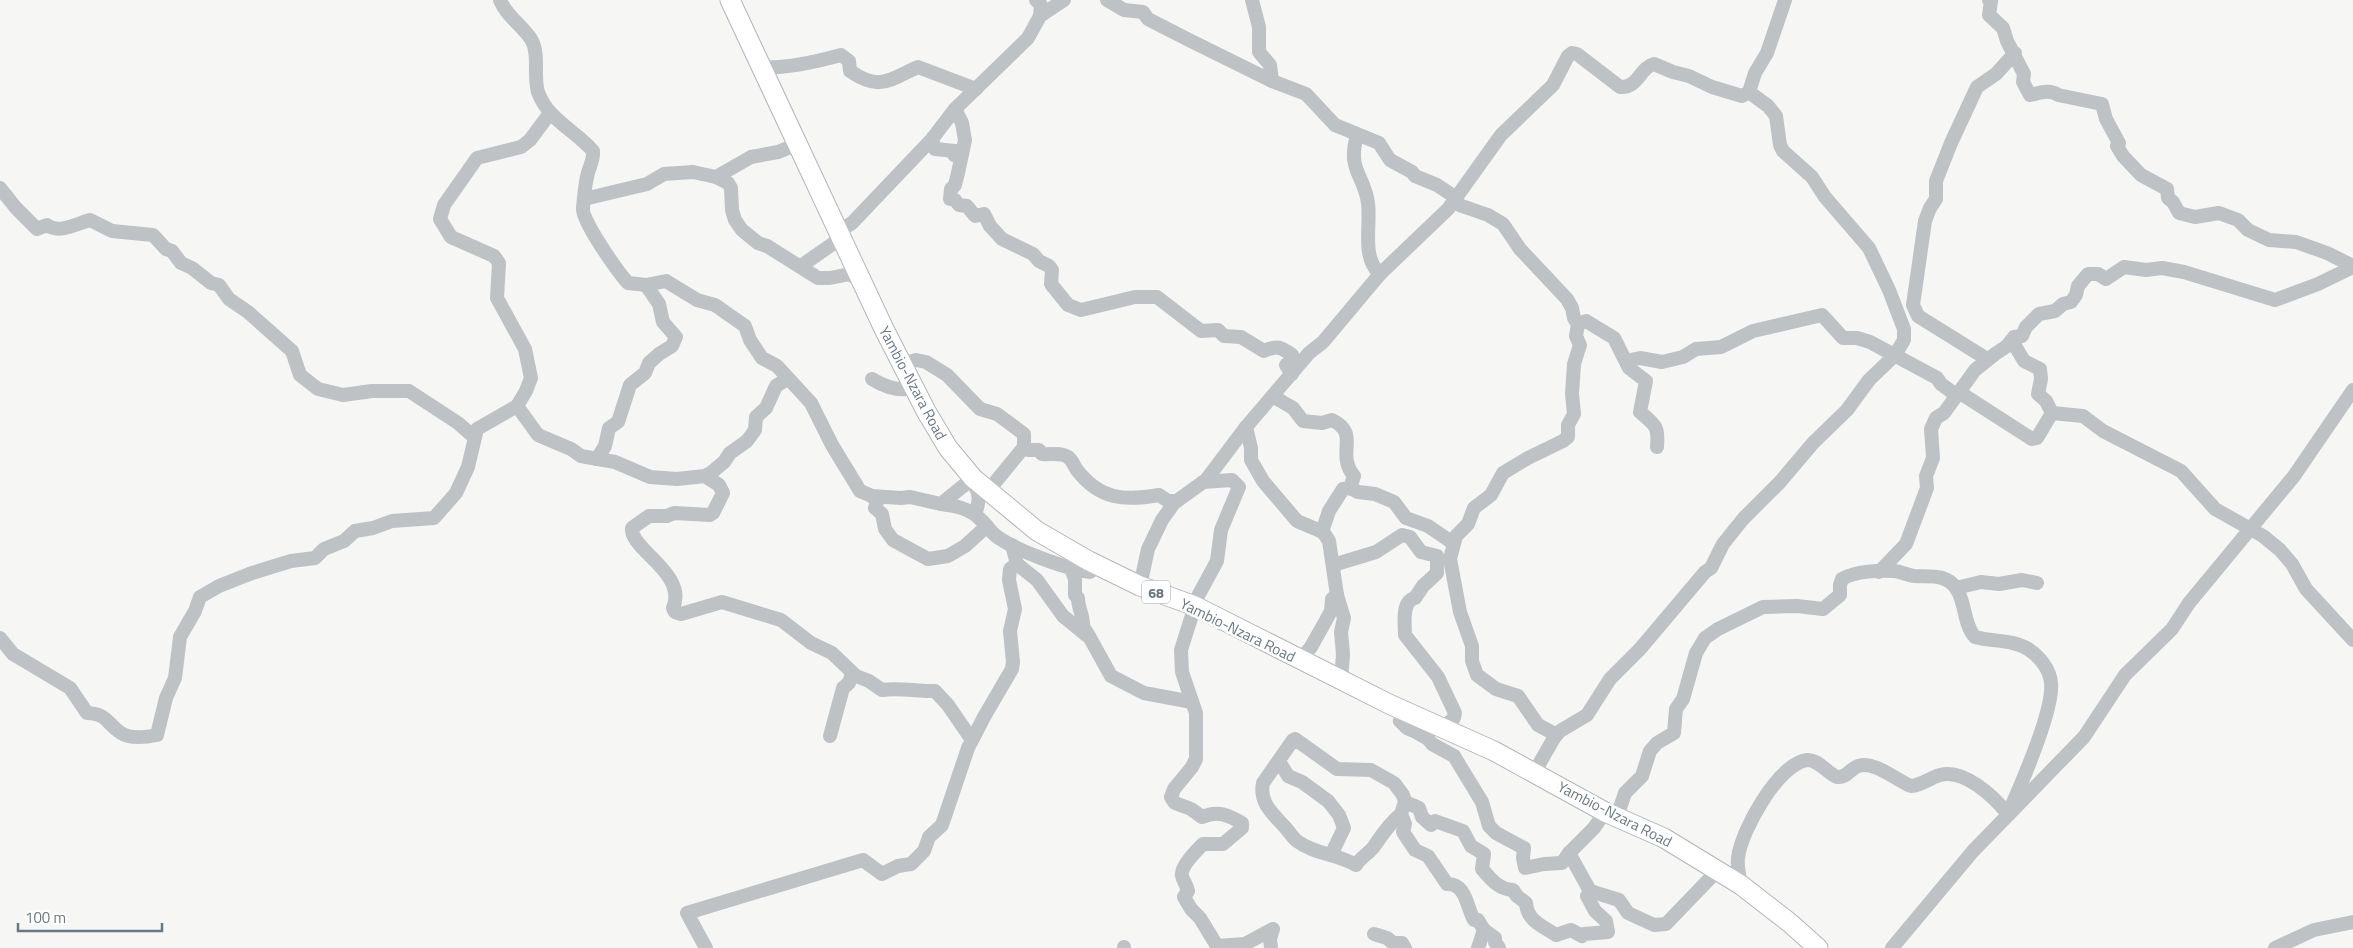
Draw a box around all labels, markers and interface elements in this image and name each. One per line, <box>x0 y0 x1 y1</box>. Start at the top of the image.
street label: Yambio-Nzara Road <box>873 322 953 444</box>
road number: 68 <box>1142 580 1170 604</box>
street label: Yambio-Nzara Road <box>1176 592 1300 668</box>
street label: Yambio-Nzara Road <box>1554 775 1676 853</box>
scale bar <box>18 900 161 932</box>
text: 100 m <box>25 906 66 929</box>

